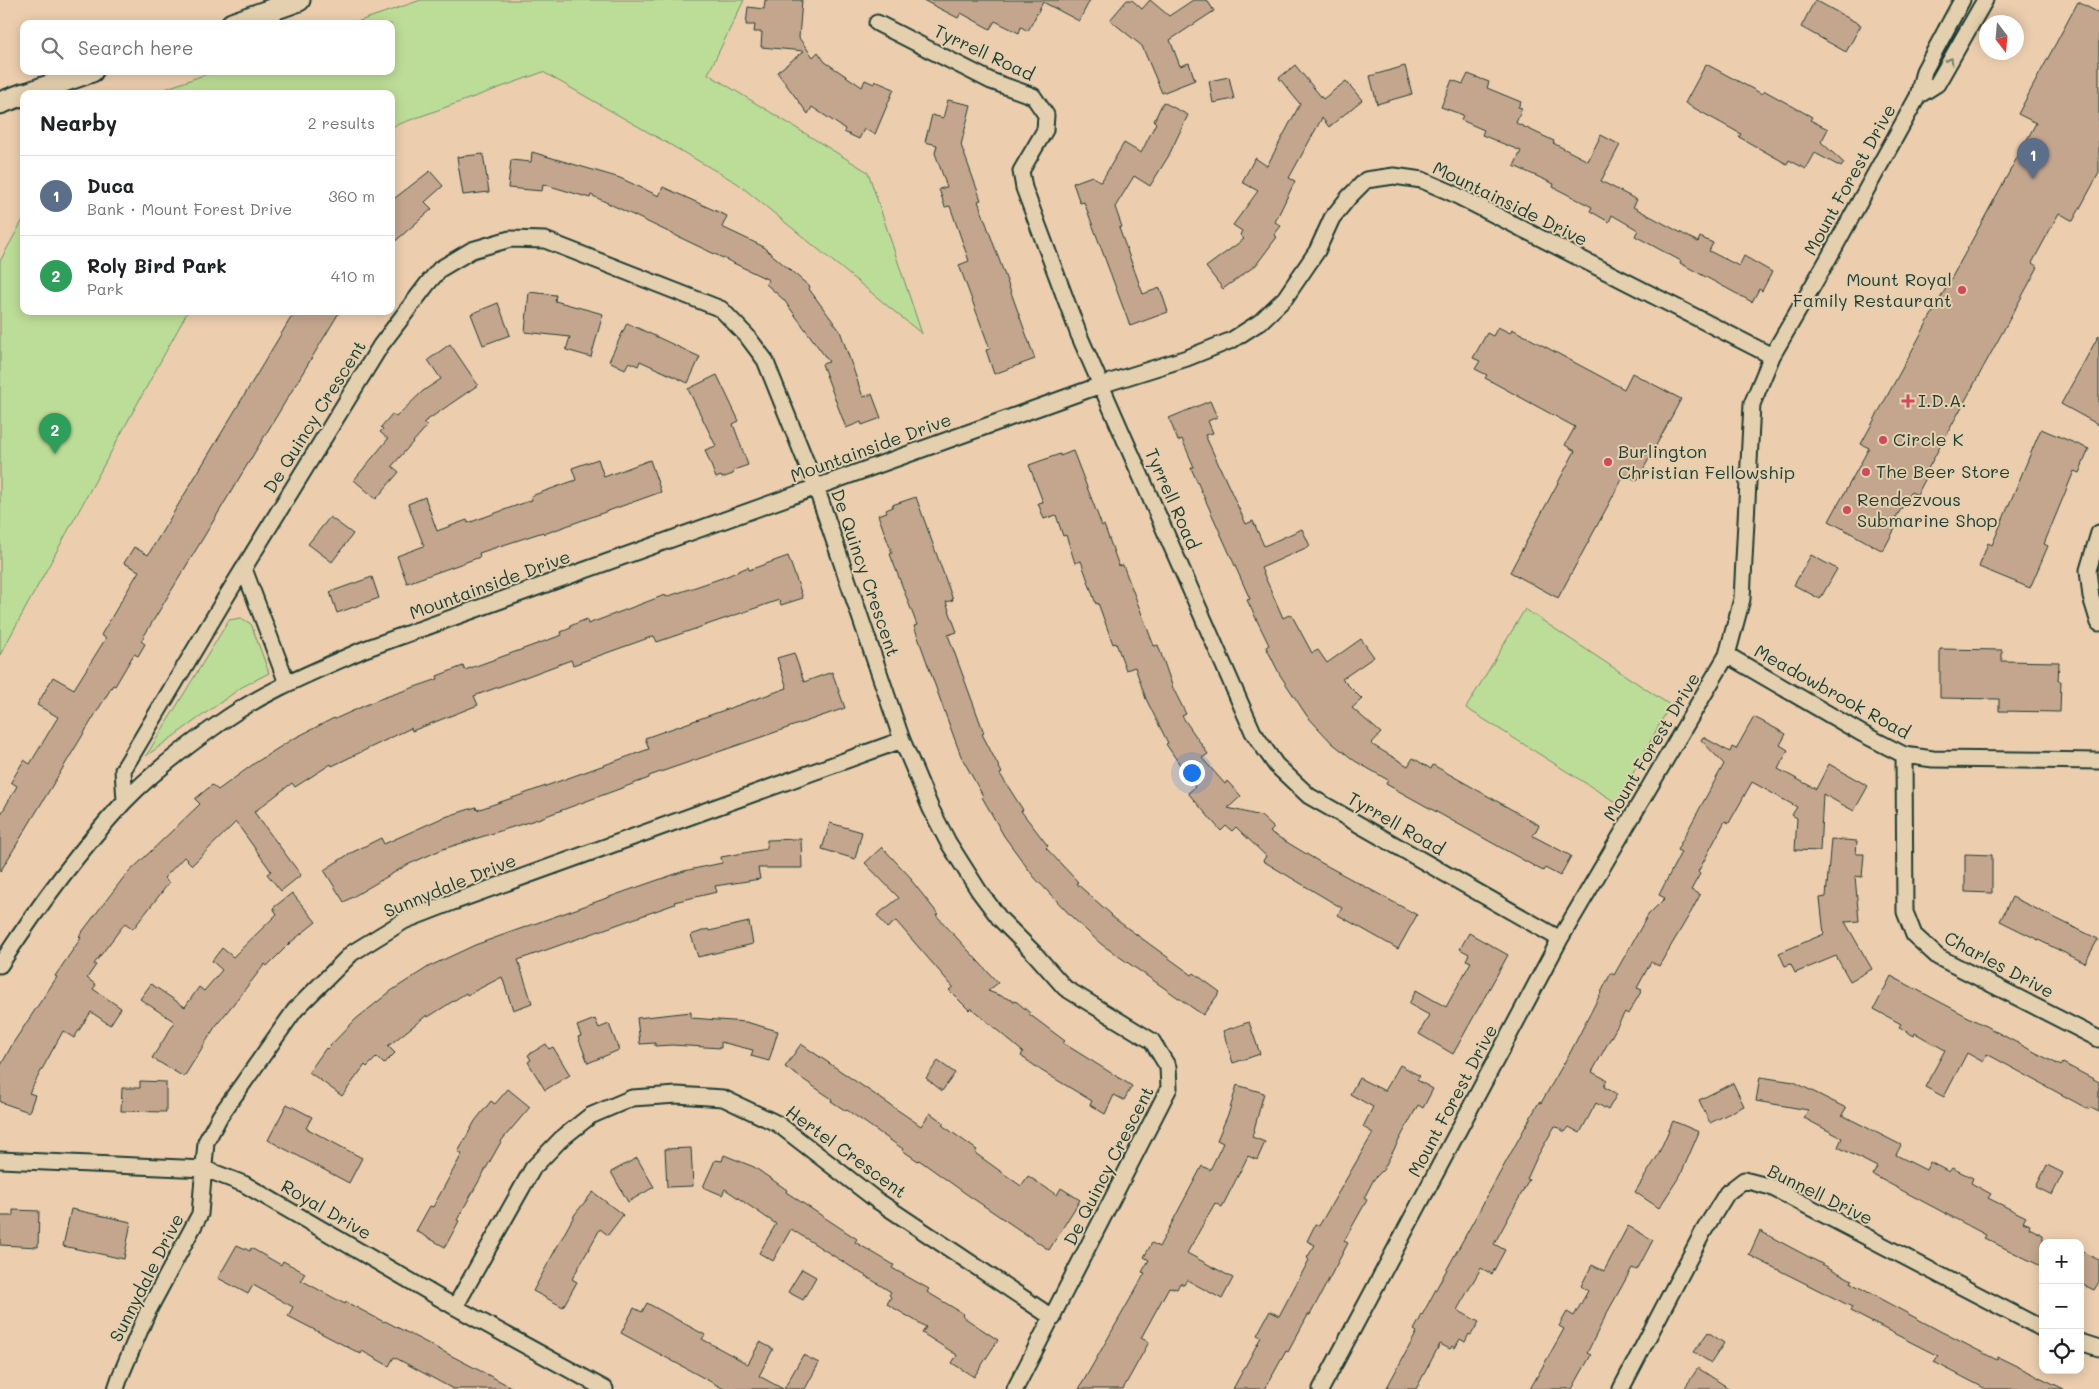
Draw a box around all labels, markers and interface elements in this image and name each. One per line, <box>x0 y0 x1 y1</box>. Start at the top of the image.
north arrow <box>1979 15 2024 60</box>
street label: Tyrrell Road <box>930 18 1039 86</box>
search box <box>20 20 395 75</box>
icon: search <box>38 34 66 62</box>
text: Search here <box>78 35 194 60</box>
one-way arrow <box>1944 57 1954 66</box>
street label: Mount Forest Drive <box>1798 100 1901 259</box>
text: Nearby <box>40 109 117 136</box>
text: 2 results <box>308 112 375 133</box>
pin: 1 <box>2017 138 2049 179</box>
street label: Mountainside Drive <box>1429 155 1592 251</box>
text: Duca <box>87 173 135 198</box>
text: 1 <box>52 185 60 206</box>
text: 360 m <box>328 185 375 206</box>
text: Bank · Mount Forest Drive <box>87 198 292 219</box>
text: Roly Bird Park <box>87 253 227 278</box>
text: 2 <box>52 265 60 286</box>
text: 410 m <box>331 265 375 286</box>
place label: Mount Royal Family Restaurant <box>1793 267 1952 312</box>
text: Park <box>87 278 123 299</box>
marker: Mount Royal Family Restaurant <box>1956 284 1968 296</box>
street label: De Quincy Crescent <box>257 336 371 497</box>
place label: I.D.A. <box>1918 388 1967 412</box>
marker: I.D.A. <box>1902 395 1914 407</box>
street label: Mountainside Drive <box>787 407 954 487</box>
pin: 2 <box>39 413 71 454</box>
place label: Circle K <box>1893 427 1963 451</box>
marker: Circle K <box>1877 434 1889 446</box>
place label: Burlington Christian Fellowship <box>1618 439 1795 484</box>
street label: Tyrrell Road <box>1140 444 1206 553</box>
marker: Burlington Christian Fellowship <box>1602 456 1614 468</box>
place label: The Beer Store <box>1876 459 2010 483</box>
marker: The Beer Store <box>1860 466 1872 478</box>
street label: De Quincy Crescent <box>826 486 906 660</box>
place label: Rendezvous Submarine Shop <box>1857 487 1998 532</box>
marker: Rendezvous Submarine Shop <box>1841 504 1853 516</box>
street label: Mountainside Drive <box>406 544 573 624</box>
street label: Meadowbrook Road <box>1750 638 1915 744</box>
street label: Mount Forest Drive <box>1597 668 1705 825</box>
your location <box>1179 760 1205 786</box>
street label: Tyrrell Road <box>1344 786 1449 861</box>
street label: Sunnydale Drive <box>380 848 519 923</box>
street label: Charles Drive <box>1940 925 2059 1003</box>
street label: Mount Forest Drive <box>1402 1020 1502 1181</box>
street label: De Quincy Crescent <box>1058 1082 1159 1249</box>
street label: Hertel Crescent <box>781 1099 912 1203</box>
street label: Bunnell Drive <box>1764 1158 1877 1230</box>
street label: Royal Drive <box>277 1174 376 1245</box>
street label: Sunnydale Drive <box>103 1209 189 1346</box>
map controls <box>2039 1239 2084 1374</box>
button: + <box>2039 1239 2084 1284</box>
button: − <box>2039 1284 2084 1329</box>
button: locate <box>2039 1329 2084 1374</box>

